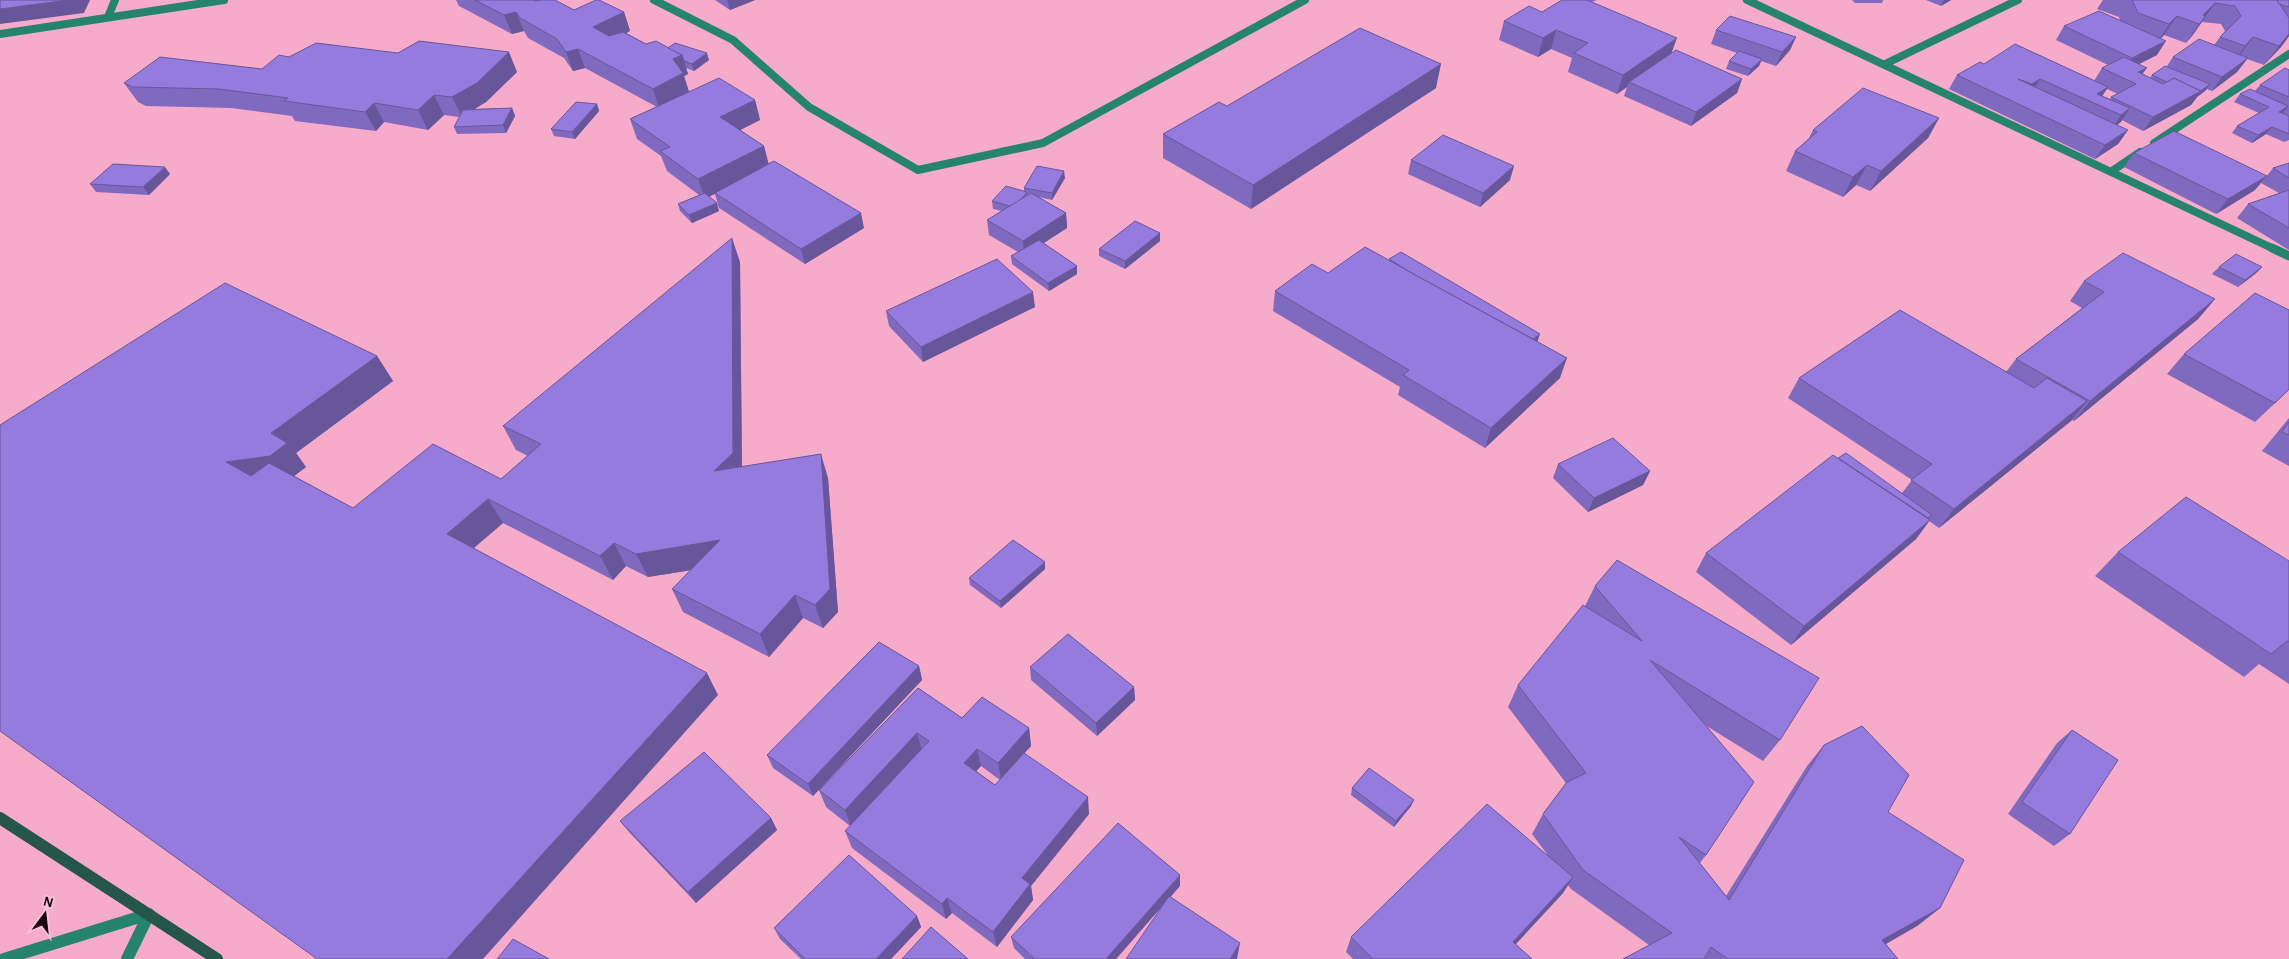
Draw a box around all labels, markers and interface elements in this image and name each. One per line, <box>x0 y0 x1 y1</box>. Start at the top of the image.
north arrow <box>20 889 70 939</box>
text: N <box>42 894 55 910</box>

